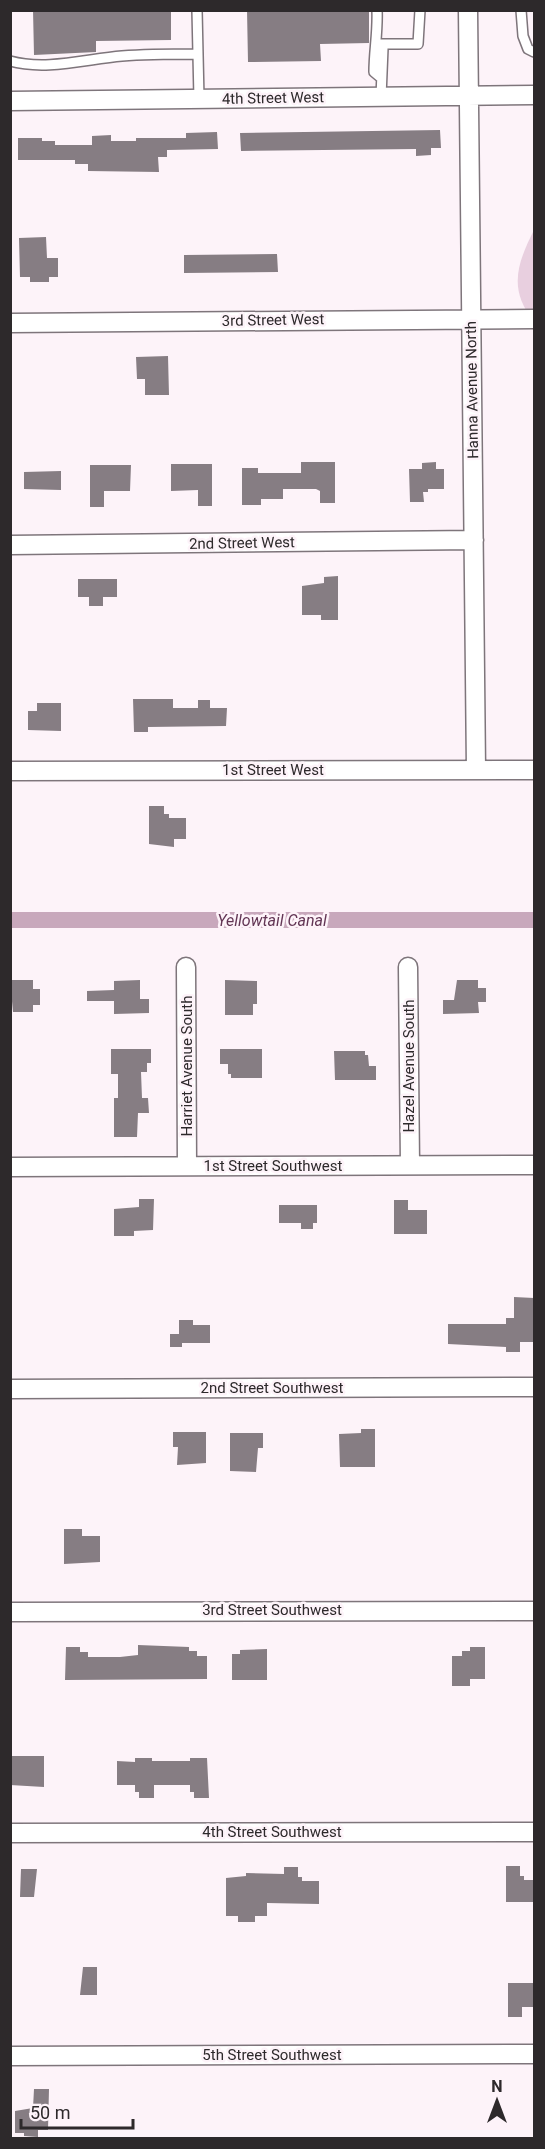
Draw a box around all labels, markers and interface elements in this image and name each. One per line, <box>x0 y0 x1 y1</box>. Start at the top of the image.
street label: 4th Street West <box>222 88 324 108</box>
street label: 3rd Street West <box>222 310 325 330</box>
street label: Hanna Avenue North <box>462 321 482 459</box>
street label: 2nd Street West <box>189 533 295 553</box>
street label: 1st Street West <box>222 761 324 779</box>
water label: Yellowtail Canal <box>217 911 327 930</box>
street label: Harriet Avenue South <box>178 996 196 1136</box>
street label: Hazel Avenue South <box>400 999 418 1133</box>
street label: 1st Street Southwest <box>204 1157 343 1175</box>
street label: 2nd Street Southwest <box>201 1379 344 1397</box>
street label: 3rd Street Southwest <box>202 1601 342 1619</box>
street label: 4th Street Southwest <box>202 1823 342 1841</box>
street label: 5th Street Southwest <box>202 2046 342 2064</box>
north arrow <box>467 2071 527 2131</box>
text: N <box>491 2077 503 2096</box>
scale bar <box>21 2092 134 2130</box>
text: 50 m <box>30 2102 70 2123</box>

